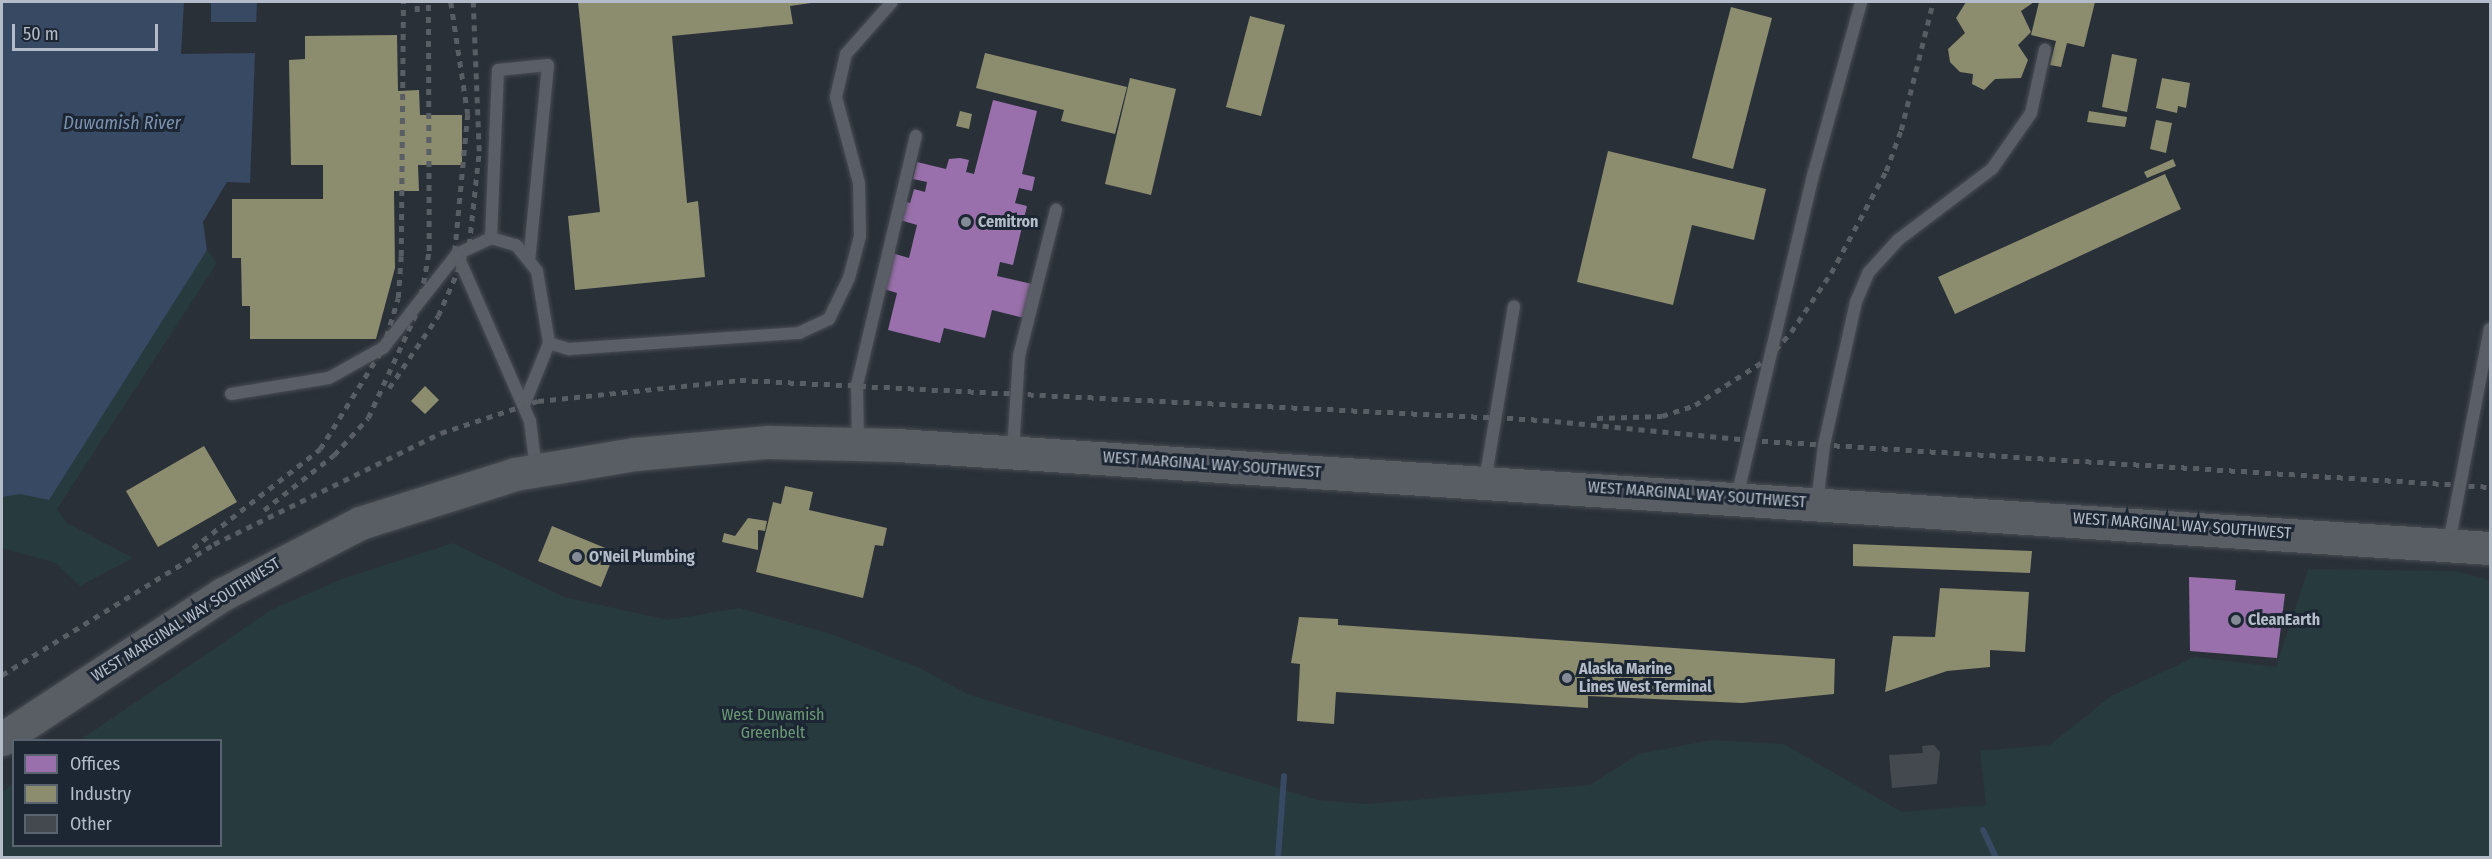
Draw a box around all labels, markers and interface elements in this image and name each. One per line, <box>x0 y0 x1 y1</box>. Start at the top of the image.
scale bar <box>15 12 160 50</box>
text: 50 m <box>23 23 59 45</box>
water label: Duwamish River <box>63 112 181 134</box>
place label: Cemitron <box>978 212 1038 232</box>
marker: Cemitron <box>959 215 973 229</box>
street label: WEST MARGINAL WAY SOUTHWEST <box>1102 448 1322 482</box>
street label: WEST MARGINAL WAY SOUTHWEST <box>1587 478 1807 512</box>
street label: WEST MARGINAL WAY SOUTHWEST <box>2072 509 2292 543</box>
place label: O'Neil Plumbing <box>589 547 695 567</box>
marker: O'Neil Plumbing <box>570 550 584 564</box>
street label: WEST MARGINAL WAY SOUTHWEST <box>88 554 284 686</box>
place label: CleanEarth <box>2248 610 2320 630</box>
marker: CleanEarth <box>2229 613 2243 627</box>
place label: Alaska Marine Lines West Terminal <box>1579 659 1712 697</box>
marker: Alaska Marine Lines West Terminal <box>1560 671 1574 685</box>
park label: West Duwamish Greenbelt <box>722 705 824 743</box>
legend <box>12 739 222 847</box>
text: Offices <box>70 753 120 775</box>
text: Industry <box>70 783 131 805</box>
text: Other <box>70 813 112 835</box>

